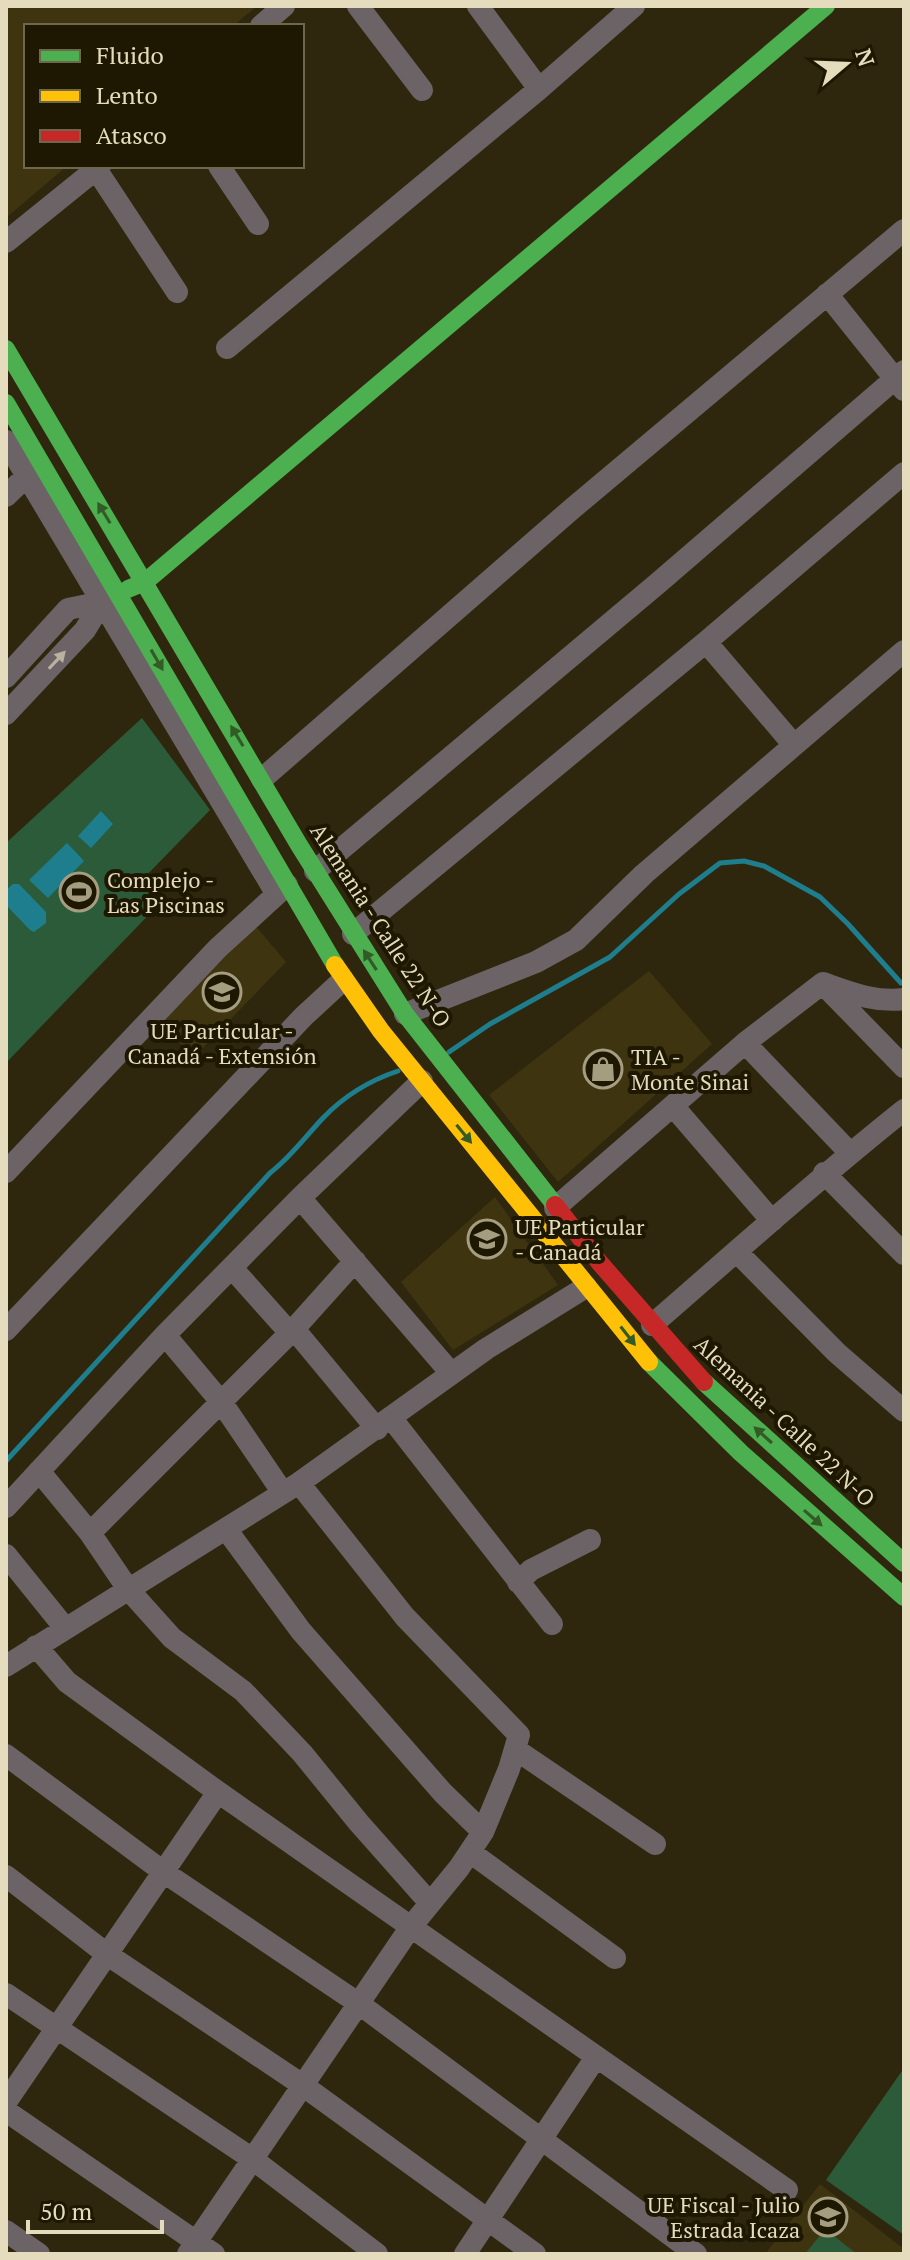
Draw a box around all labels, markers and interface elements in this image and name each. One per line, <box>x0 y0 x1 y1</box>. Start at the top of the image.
legend <box>24 24 304 168</box>
north arrow <box>806 24 886 104</box>
text: Fluido <box>96 39 164 71</box>
text: N <box>849 45 882 70</box>
text: Lento <box>96 79 158 111</box>
text: Atasco <box>96 119 167 151</box>
one-way arrow <box>97 502 111 524</box>
one-way arrow <box>150 649 164 671</box>
one-way arrow <box>47 651 65 670</box>
one-way arrow <box>230 725 244 748</box>
street label: Alemania - Calle 22 N-O <box>304 818 458 1032</box>
place label: Complejo - Las Piscinas <box>107 865 225 919</box>
sports icon: Complejo - Las Piscinas <box>58 871 100 913</box>
one-way arrow <box>363 949 378 970</box>
school or university icon: UE Particular - Canadá - Extensión <box>201 971 243 1013</box>
place label: UE Particular - Canadá - Extensión <box>128 1016 316 1070</box>
place label: TIA - Monte Sinai <box>631 1042 749 1096</box>
shop icon: TIA - Monte Sinai <box>582 1048 624 1090</box>
one-way arrow <box>456 1124 472 1144</box>
place label: UE Particular - Canadá <box>515 1212 645 1266</box>
school or university icon: UE Particular - Canadá <box>466 1218 508 1260</box>
one-way arrow <box>619 1326 635 1346</box>
street label: Alemania - Calle 22 N-O <box>688 1329 882 1513</box>
one-way arrow <box>754 1427 773 1445</box>
one-way arrow <box>802 1509 822 1526</box>
scale bar <box>28 2184 162 2234</box>
place label: UE Fiscal - Julio Estrada Icaza <box>647 2190 800 2244</box>
text: 50 m <box>40 2195 92 2227</box>
school or university icon: UE Fiscal - Julio Estrada Icaza <box>807 2196 849 2238</box>

